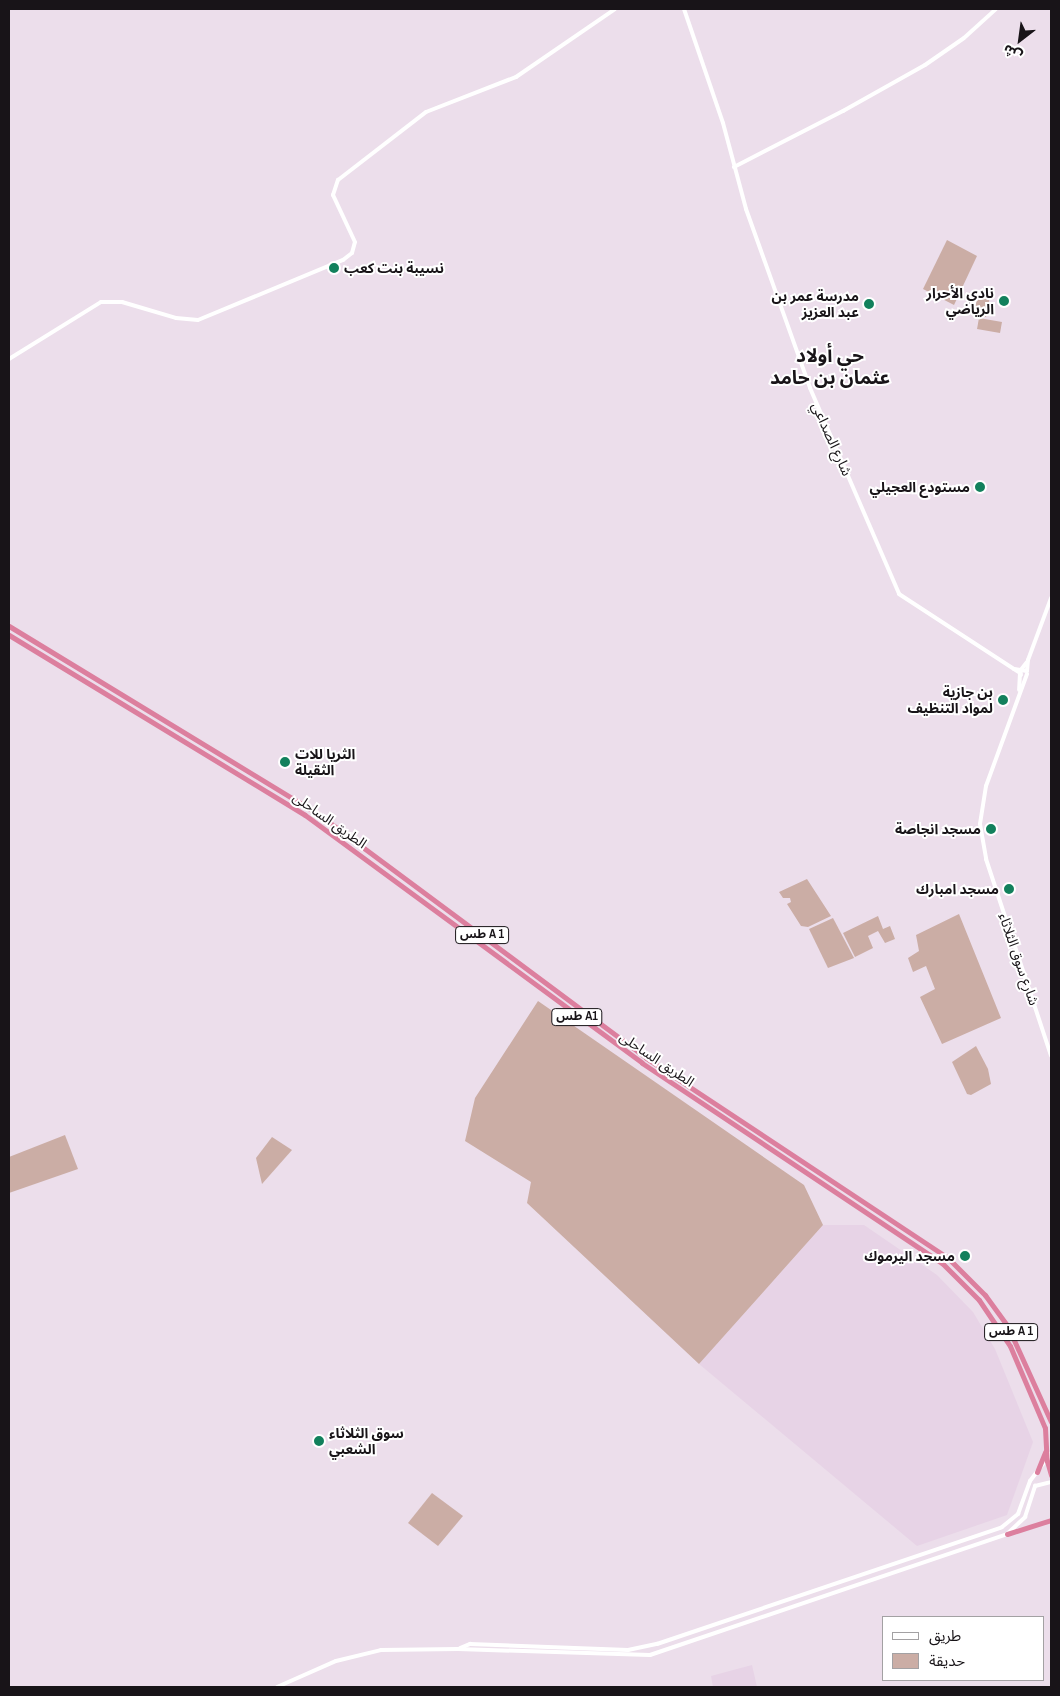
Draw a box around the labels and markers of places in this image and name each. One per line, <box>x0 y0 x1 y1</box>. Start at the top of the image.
place label: نسيبة بنت كعب <box>344 260 444 276</box>
marker: نسيبة بنت كعب <box>328 262 340 274</box>
place label: نادي الأحرار الرياضي <box>926 285 994 318</box>
place label: مدرسة عمر بن عبد العزيز <box>772 288 859 321</box>
marker: نادي الأحرار الرياضي <box>998 295 1010 307</box>
marker: مدرسة عمر بن عبد العزيز <box>863 298 875 310</box>
place label: مستودع العجيلي <box>870 479 970 495</box>
marker: مستودع العجيلي <box>974 481 986 493</box>
place label: بن جازية لمواد التنظيف <box>907 684 993 716</box>
marker: بن جازية لمواد التنظيف <box>997 694 1009 706</box>
place label: الثريا للات الثقيلة <box>295 746 355 779</box>
marker: الثريا للات الثقيلة <box>279 756 291 768</box>
place label: مسجد انجاصة <box>895 821 981 837</box>
marker: مسجد انجاصة <box>985 823 997 835</box>
place label: مسجد امبارك <box>916 881 999 897</box>
marker: مسجد امبارك <box>1003 883 1015 895</box>
place label: مسجد اليرموك <box>864 1248 955 1264</box>
marker: مسجد اليرموك <box>959 1250 971 1262</box>
place label: سوق الثلاثاء الشعبي <box>329 1425 404 1458</box>
marker: سوق الثلاثاء الشعبي <box>313 1435 325 1447</box>

